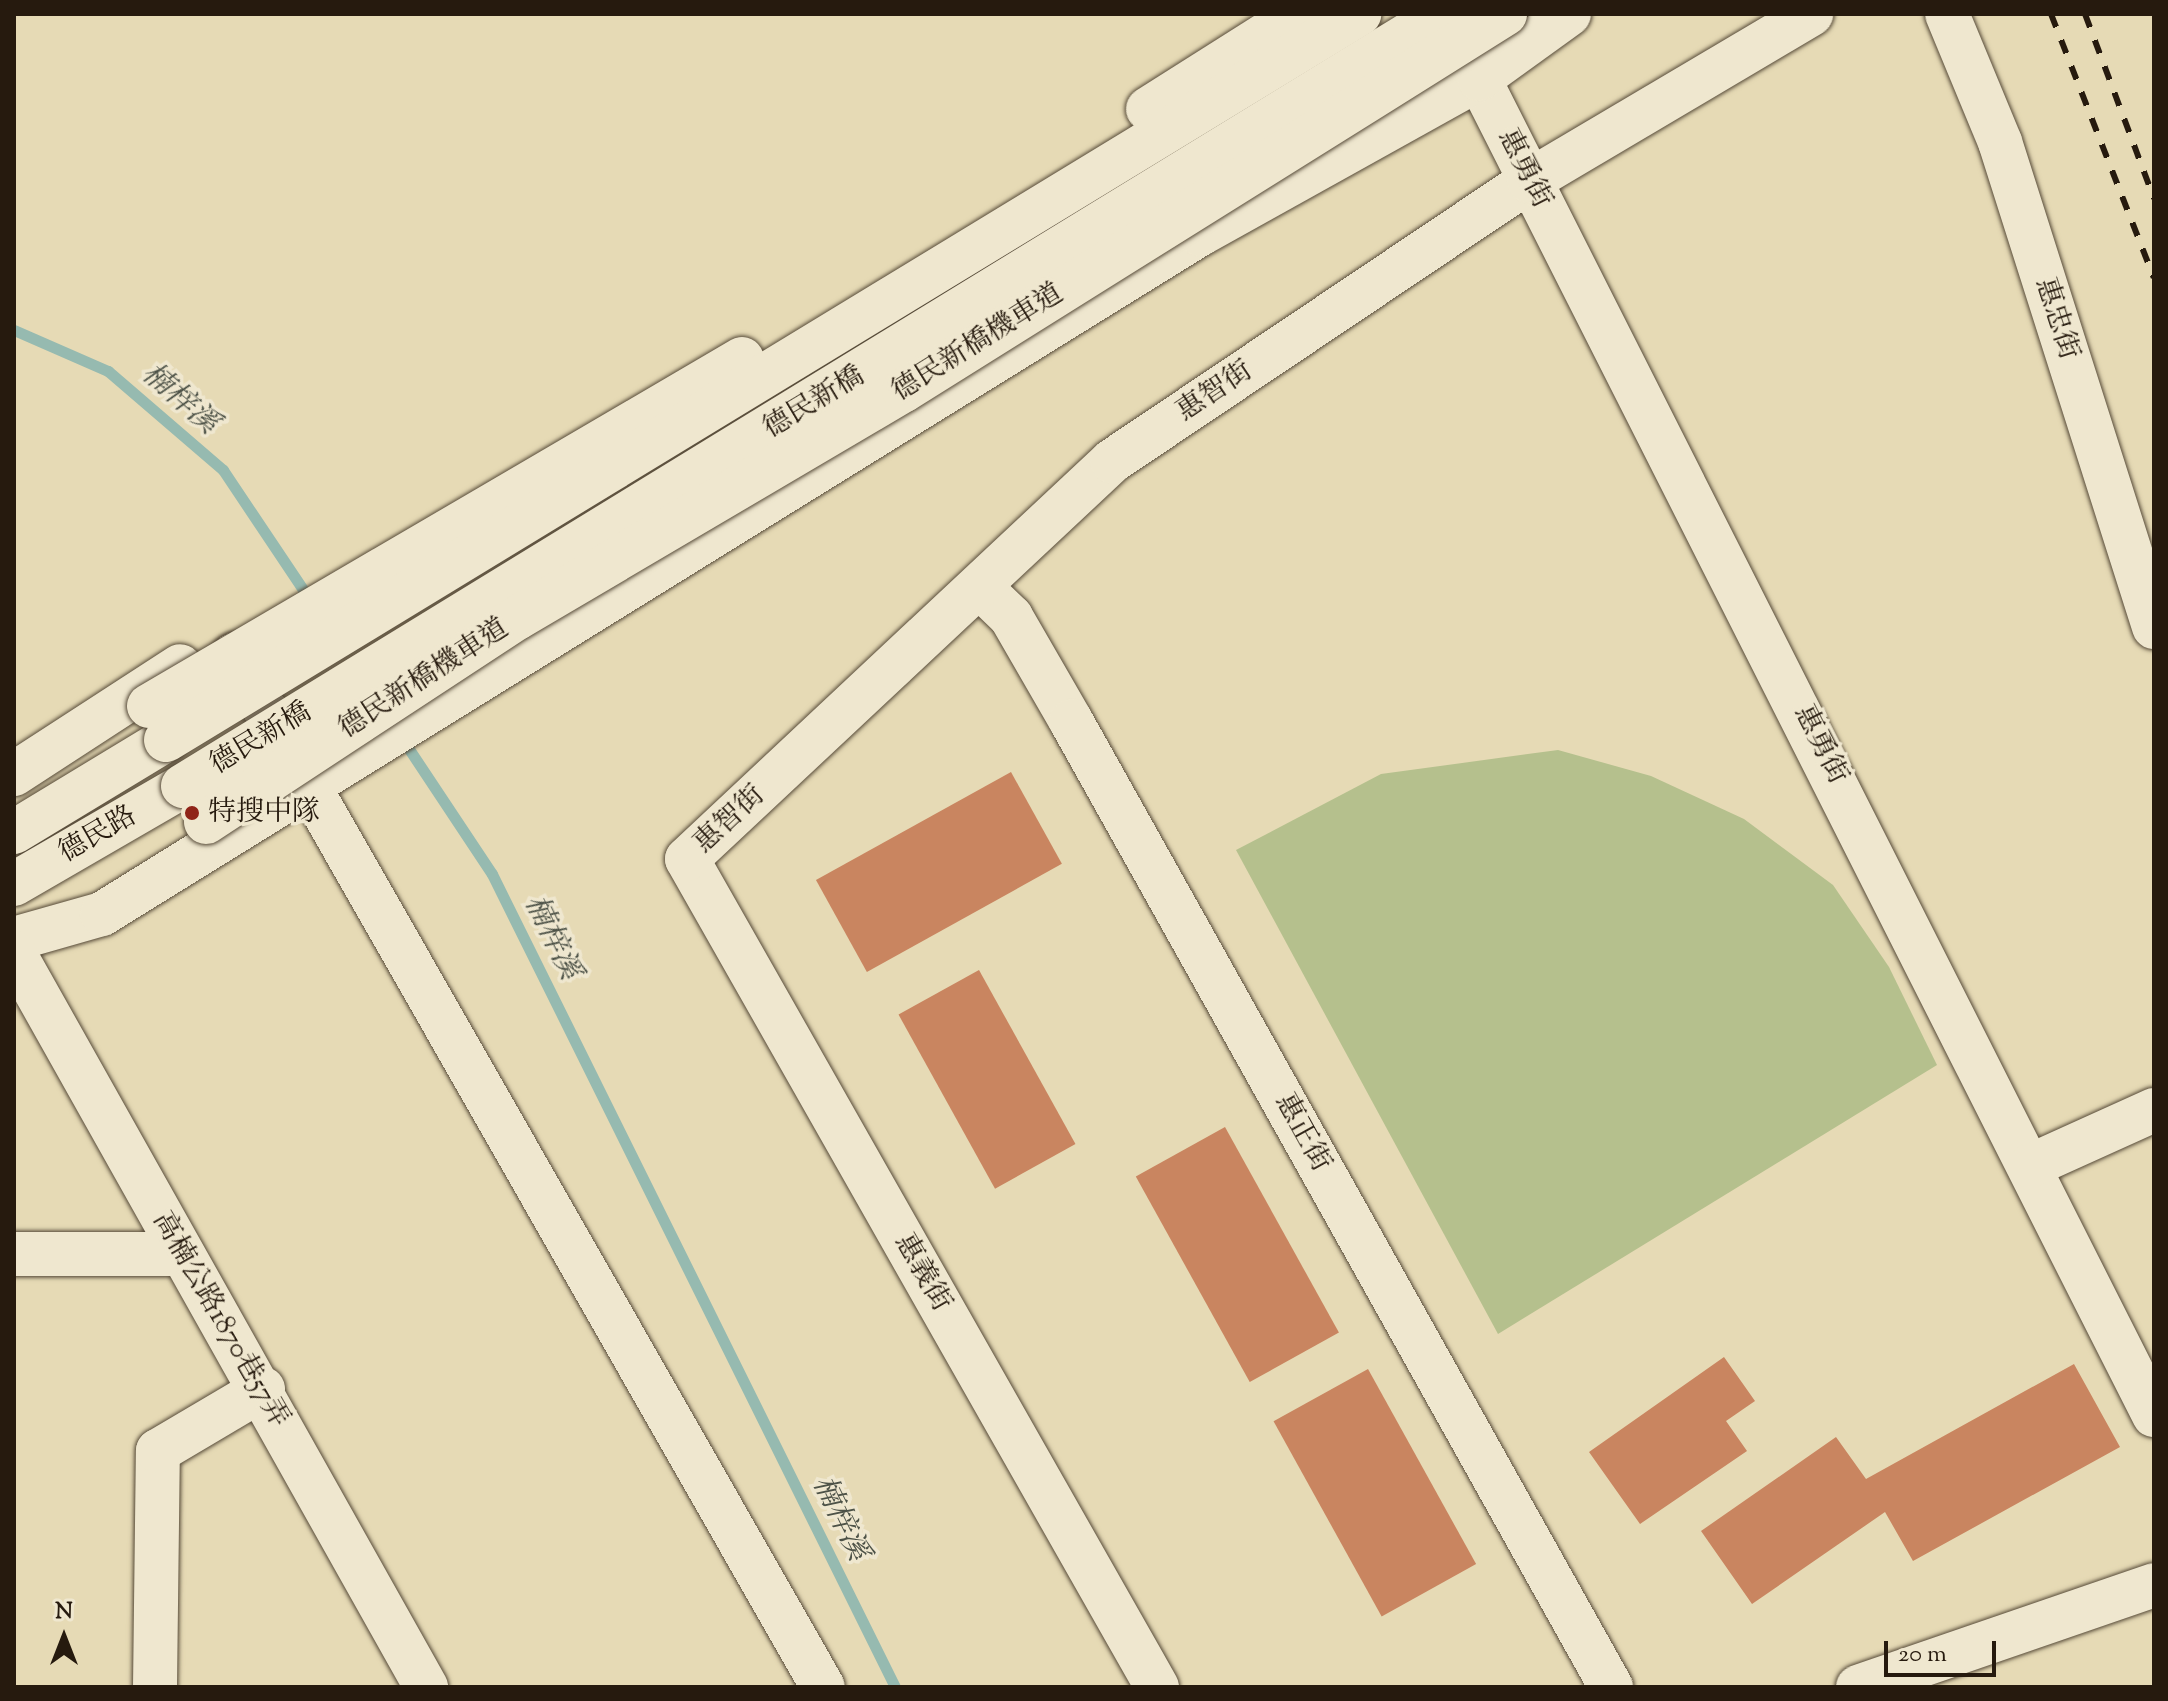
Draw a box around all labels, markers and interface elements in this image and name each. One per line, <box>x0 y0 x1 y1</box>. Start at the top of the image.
street label: 惠勇街 <box>1490 124 1558 214</box>
street label: 惠忠街 <box>2027 274 2085 364</box>
street label: 德民新橋機車道 <box>886 277 1070 409</box>
street label: 惠智街 <box>1171 355 1259 429</box>
water label: 楠梓溪 <box>133 357 225 443</box>
street label: 德民新橋 <box>757 360 871 446</box>
street label: 德民新橋機車道 <box>333 612 515 746</box>
street label: 德民新橋 <box>204 696 318 782</box>
street label: 惠勇街 <box>1786 700 1854 790</box>
street label: 惠智街 <box>688 779 772 861</box>
place label: 特搜中隊 <box>208 796 320 830</box>
street label: 德民路 <box>53 799 143 871</box>
marker: 特搜中隊 <box>183 804 201 822</box>
water label: 楠梓溪 <box>515 890 587 986</box>
street label: 惠正街 <box>1267 1088 1337 1178</box>
street label: 高楠公路1870巷57弄 <box>145 1206 295 1434</box>
street label: 惠義街 <box>886 1228 958 1318</box>
water label: 楠梓溪 <box>803 1471 875 1567</box>
north arrow <box>24 1597 104 1677</box>
text: N <box>55 1597 73 1629</box>
scale bar <box>1888 1625 2000 1675</box>
text: 20 m <box>1898 1638 1947 1672</box>

